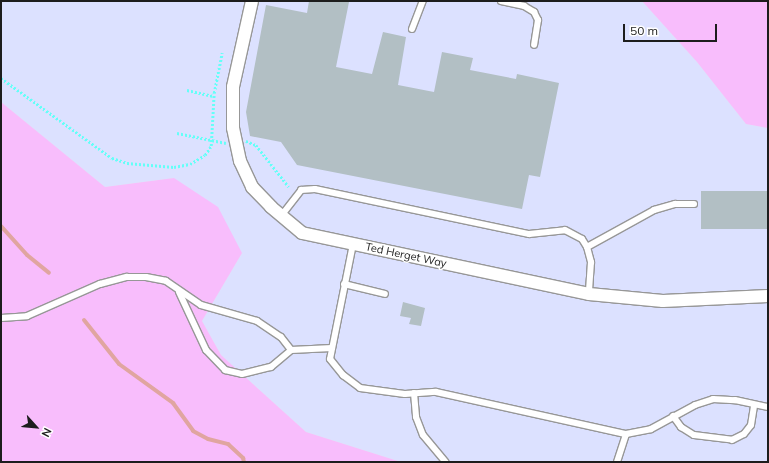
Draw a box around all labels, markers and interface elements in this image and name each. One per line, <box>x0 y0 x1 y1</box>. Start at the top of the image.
scale bar <box>625 16 719 42</box>
text: 50 m <box>630 23 658 38</box>
street label: Ted Herget Way <box>364 240 448 270</box>
north arrow <box>16 407 56 447</box>
text: N <box>39 426 55 439</box>

